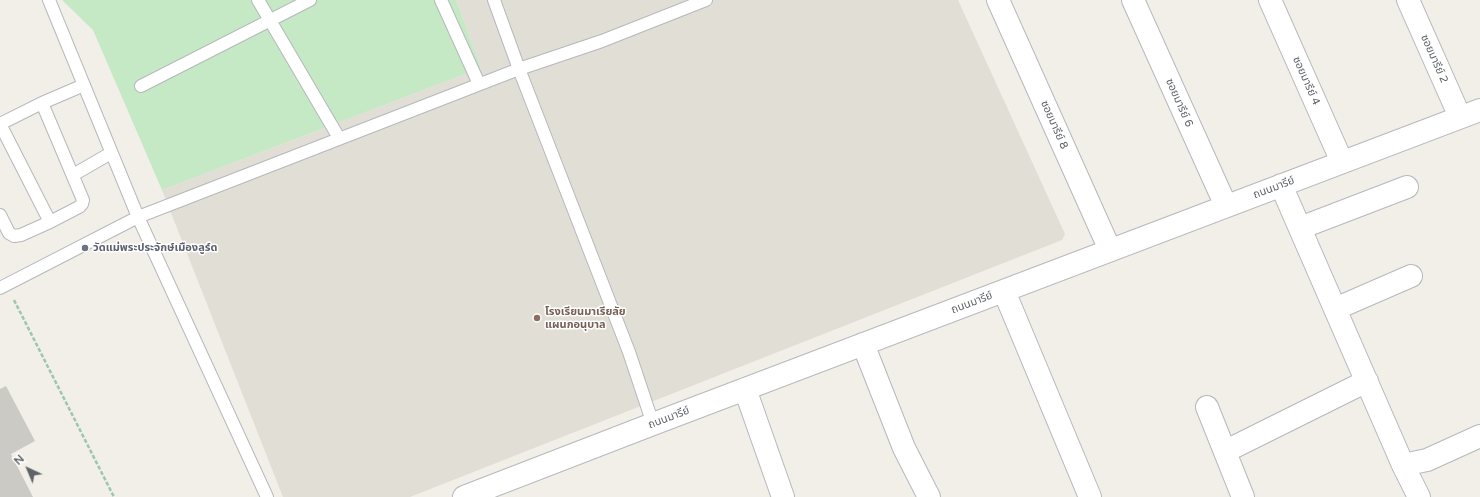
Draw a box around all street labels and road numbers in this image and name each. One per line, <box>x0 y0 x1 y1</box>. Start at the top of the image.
street label: ซอยมารีย์ 2 <box>1417 33 1451 85</box>
street label: ซอยมารีย์ 4 <box>1289 55 1323 107</box>
street label: ซอยมารีย์ 6 <box>1162 77 1196 129</box>
street label: ซอยมารีย์ 8 <box>1037 99 1071 151</box>
street label: ถนนมารีย์ <box>1251 174 1297 202</box>
street label: ถนนมารีย์ <box>949 289 995 317</box>
street label: ถนนมารีย์ <box>646 404 692 432</box>

